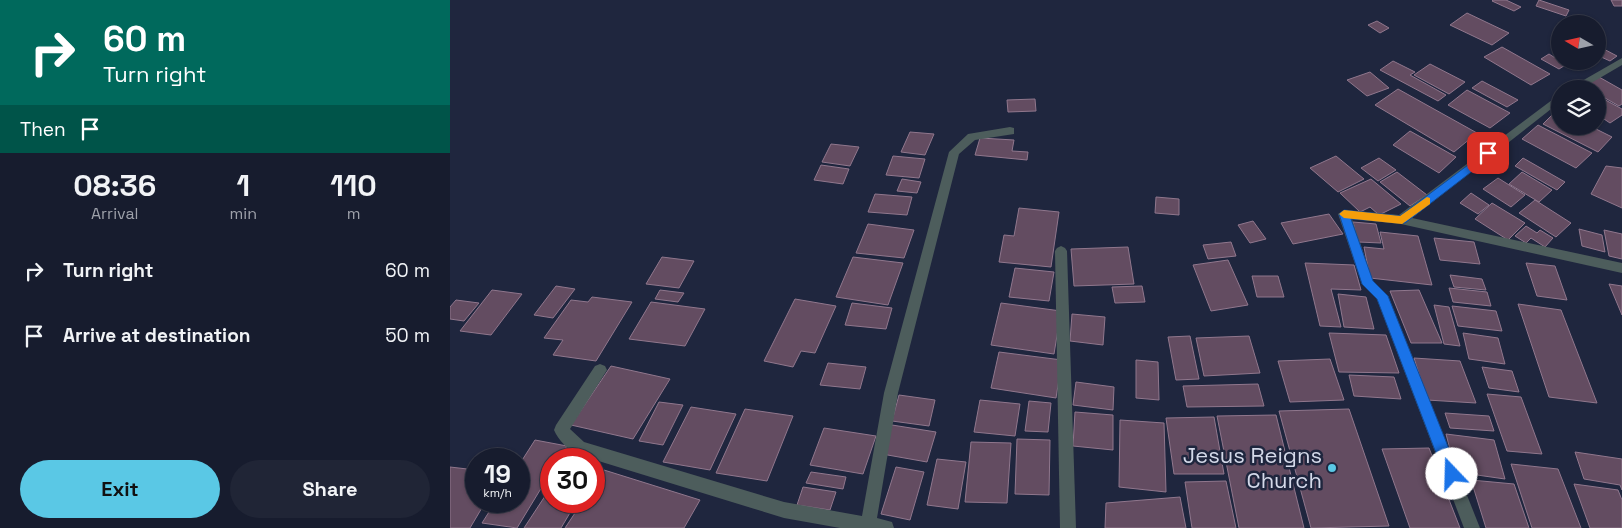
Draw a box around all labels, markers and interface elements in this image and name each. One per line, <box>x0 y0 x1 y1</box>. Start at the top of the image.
north arrow <box>1551 15 1606 70</box>
map controls <box>1551 15 1606 135</box>
text: 60 m <box>103 17 186 61</box>
icon: right <box>20 20 85 85</box>
text: Turn right <box>103 60 206 88</box>
button: layers <box>1551 80 1606 135</box>
icon: arrive <box>76 115 104 143</box>
text: Then <box>20 117 66 142</box>
pin <box>1467 132 1509 174</box>
icon: arrive <box>1474 139 1502 167</box>
text: 08:36 <box>73 166 156 205</box>
text: 1 <box>237 166 250 205</box>
text: 110 <box>330 166 377 205</box>
text: Arrival <box>91 203 139 224</box>
text: min <box>230 203 257 224</box>
text: m <box>347 203 360 224</box>
icon: right <box>20 257 48 285</box>
text: Turn right <box>63 258 153 283</box>
text: 60 m <box>385 258 430 283</box>
icon: arrive <box>20 322 48 350</box>
text: Arrive at destination <box>63 323 251 348</box>
text: 50 m <box>385 323 430 348</box>
place label: Jesus Reigns Church <box>1183 441 1322 494</box>
position arrow <box>1425 447 1477 499</box>
speed limit sign: 30 <box>540 448 605 513</box>
text: 19 <box>484 458 511 490</box>
button: Exit <box>20 460 220 518</box>
button: Share <box>230 460 430 518</box>
marker: Jesus Reigns Church <box>1326 462 1338 474</box>
text: km/h <box>483 485 512 501</box>

